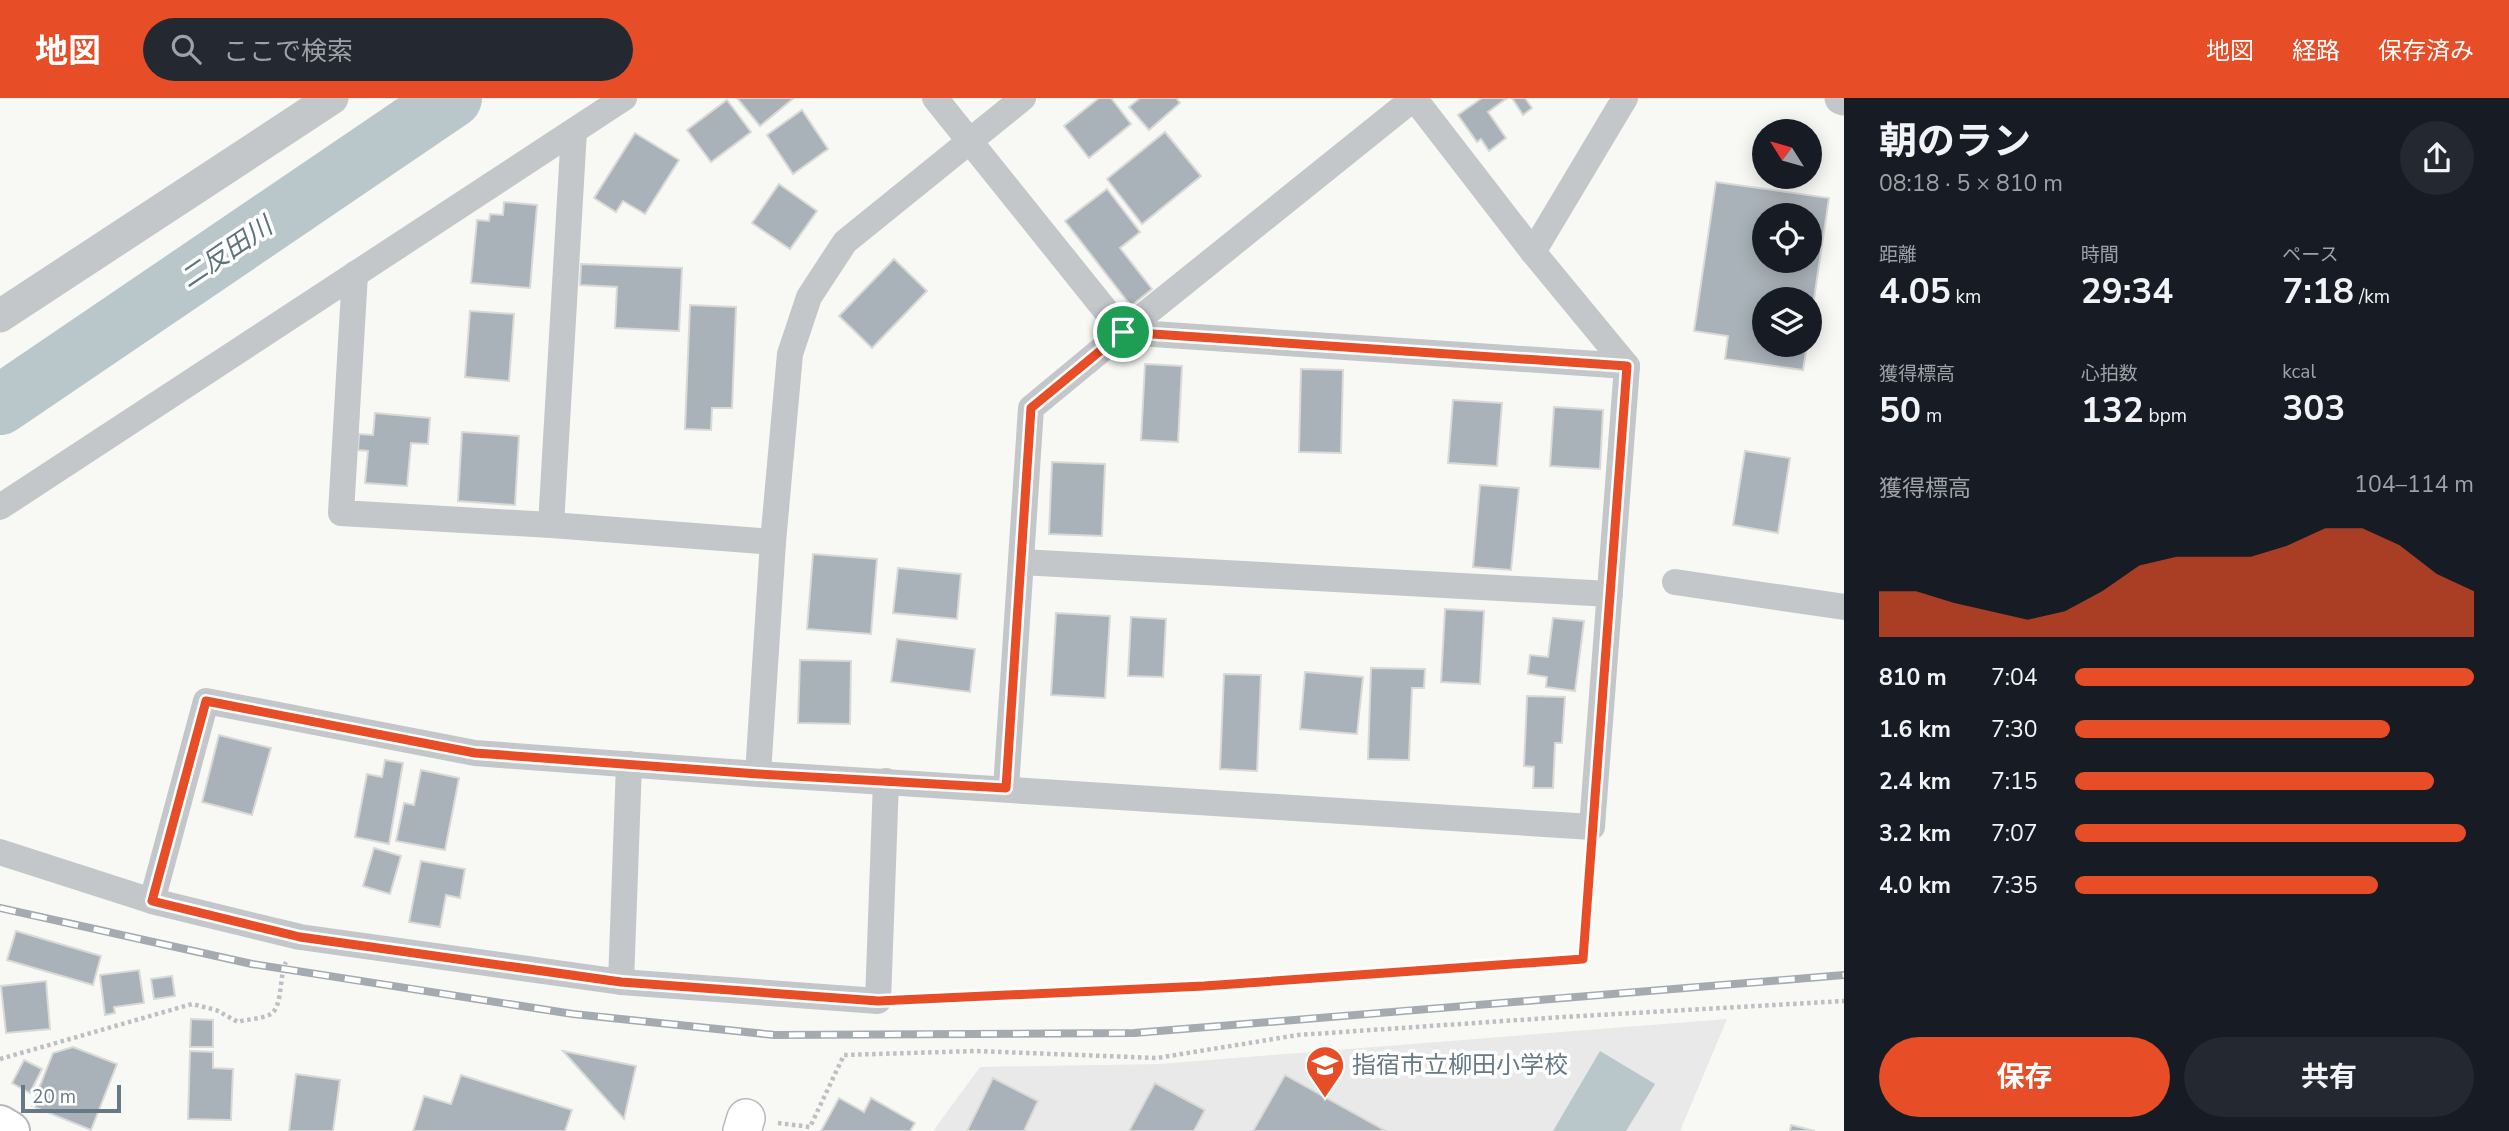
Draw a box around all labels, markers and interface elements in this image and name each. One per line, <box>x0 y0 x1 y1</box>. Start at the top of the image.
search box <box>143 18 633 81</box>
text: 地図 <box>35 29 101 74</box>
icon: search <box>167 30 205 68</box>
text: ここで検索 <box>223 34 353 69</box>
text: 地図 <box>2206 35 2254 67</box>
text: 経路 <box>2292 35 2340 67</box>
text: 保存済み <box>2378 35 2474 67</box>
text: 朝のラン <box>1879 116 2031 167</box>
north arrow <box>1752 119 1822 189</box>
map controls <box>1752 119 1822 357</box>
button: share <box>2400 121 2474 195</box>
text: 08:18 · 5 × 810 m <box>1879 168 2063 199</box>
button: locate <box>1752 203 1822 273</box>
water label: 二反田川 <box>173 207 282 296</box>
text: 距離 <box>1879 242 1917 268</box>
text: 時間 <box>2081 242 2119 268</box>
text: ペース <box>2282 242 2338 268</box>
text: 4.05 <box>1879 268 1951 315</box>
text: 29:34 <box>2081 268 2173 315</box>
text: 7:18 <box>2282 268 2354 315</box>
text: km <box>1951 284 1981 310</box>
text: /km <box>2354 284 2390 310</box>
button: layers <box>1752 287 1822 357</box>
pin <box>1093 302 1153 362</box>
icon: arrive <box>1104 313 1142 351</box>
text: kcal <box>2282 359 2316 385</box>
text: 獲得標高 <box>1879 361 1955 387</box>
text: 心拍数 <box>2081 361 2138 387</box>
text: 303 <box>2282 385 2345 432</box>
text: 50 <box>1879 387 1921 434</box>
text: 132 <box>2081 387 2144 434</box>
text: m <box>1921 403 1942 429</box>
text: bpm <box>2144 403 2187 429</box>
text: 104–114 m <box>2354 469 2474 500</box>
text: 獲得標高 <box>1879 473 1971 504</box>
text: 810 m <box>1879 662 1947 693</box>
text: 7:04 <box>1991 662 2038 693</box>
text: 1.6 km <box>1879 714 1951 745</box>
text: 7:30 <box>1991 714 2038 745</box>
text: 2.4 km <box>1879 766 1951 797</box>
text: 7:15 <box>1991 766 2038 797</box>
text: 3.2 km <box>1879 818 1951 849</box>
text: 7:07 <box>1991 818 2038 849</box>
text: 4.0 km <box>1879 870 1951 901</box>
text: 7:35 <box>1991 870 2038 901</box>
button: 保存 <box>1879 1037 2170 1117</box>
button: 共有 <box>2184 1037 2474 1117</box>
school or university icon: 指宿市立柳田小学校 <box>1304 1044 1346 1099</box>
place label: 指宿市立柳田小学校 <box>1352 1049 1568 1081</box>
scale bar <box>21 1082 121 1114</box>
text: 20 m <box>32 1084 76 1110</box>

